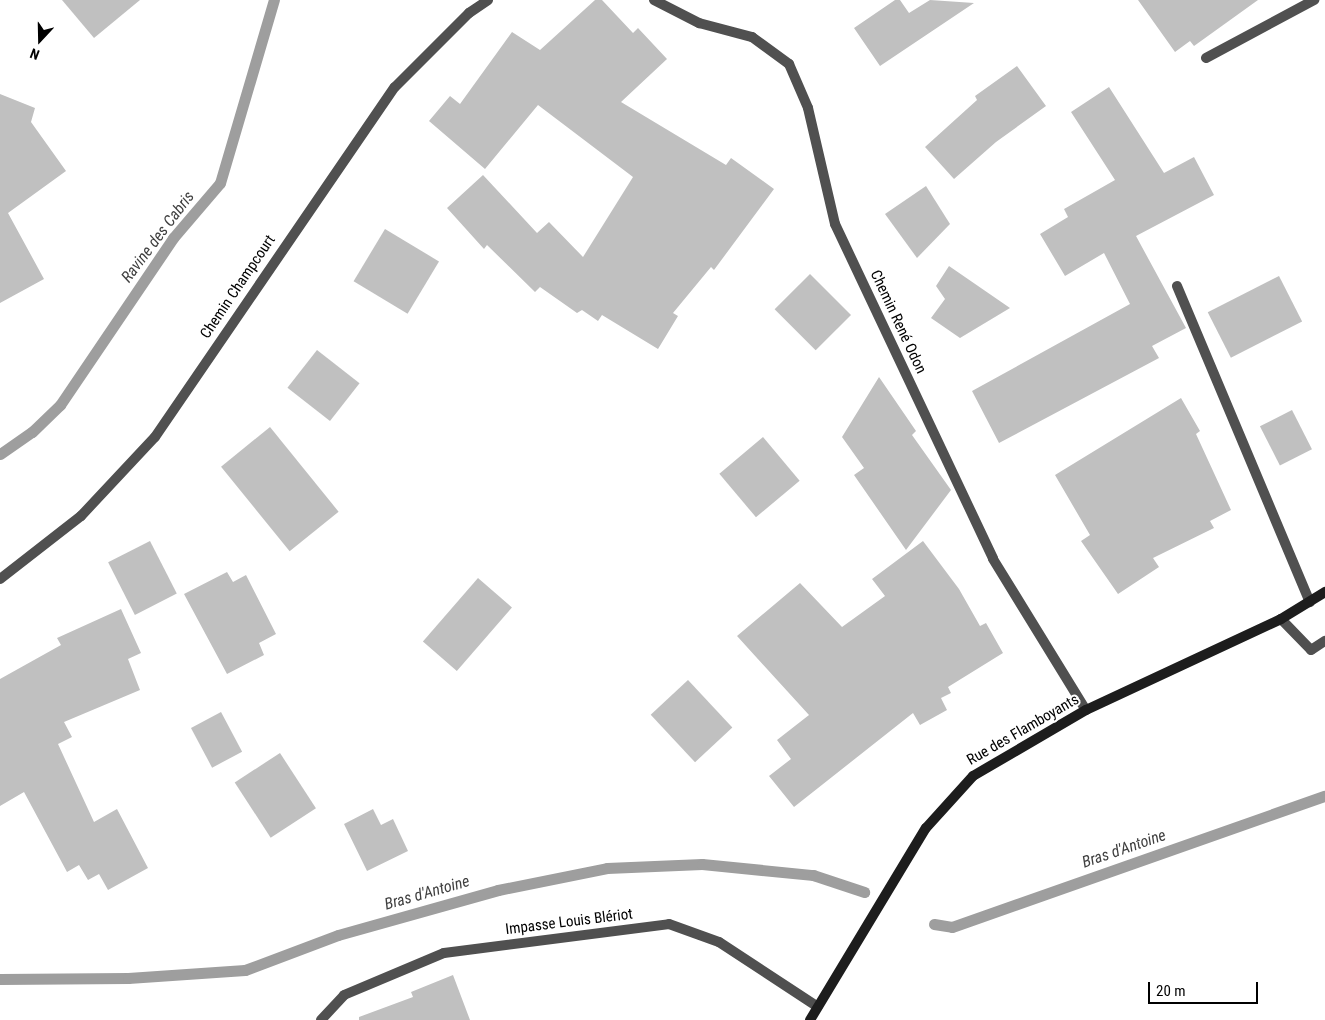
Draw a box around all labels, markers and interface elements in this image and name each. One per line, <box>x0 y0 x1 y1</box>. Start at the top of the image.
north arrow <box>15 15 65 65</box>
text: N <box>28 45 42 63</box>
water label: Ravine des Cabris <box>117 188 199 286</box>
street label: Chemin Champcourt <box>197 232 279 342</box>
street label: Chemin René Odon <box>866 267 930 377</box>
street label: Rue des Flamboyants <box>964 691 1082 769</box>
water label: Bras d'Antoine <box>1079 826 1169 872</box>
water label: Bras d'Antoine <box>382 872 472 914</box>
street label: Impasse Louis Blériot <box>504 905 634 939</box>
scale bar <box>1150 972 1260 1004</box>
text: 20 m <box>1156 982 1186 1000</box>

